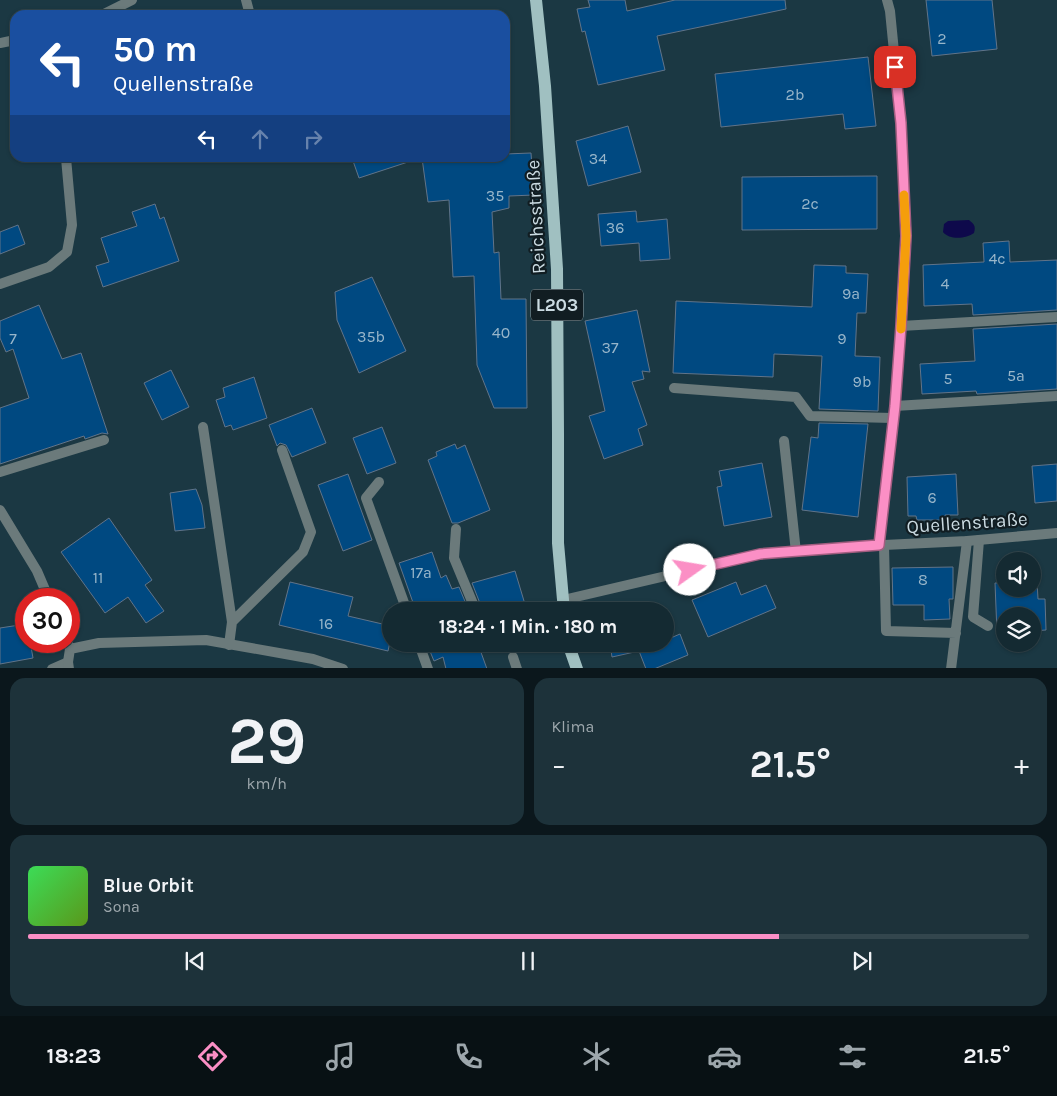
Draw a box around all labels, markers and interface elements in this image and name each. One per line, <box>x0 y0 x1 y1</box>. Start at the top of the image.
text: 50 m <box>113 29 198 70</box>
house number: 2 <box>937 29 947 48</box>
icon: left <box>30 30 95 95</box>
pin <box>874 46 916 88</box>
icon: arrive <box>881 53 909 81</box>
text: Quellenstraße <box>113 71 254 97</box>
house number: 2b <box>786 85 804 104</box>
icon: left <box>193 125 221 153</box>
icon: ahead <box>246 125 274 153</box>
icon: right <box>299 125 327 153</box>
house number: 34 <box>589 149 607 168</box>
street label: Reichsstraße <box>522 159 550 275</box>
house number: 35 <box>486 186 504 205</box>
house number: 2c <box>801 194 819 213</box>
house number: 36 <box>606 218 624 237</box>
house number: 4c <box>988 249 1006 268</box>
house number: 4 <box>941 274 950 293</box>
house number: 9a <box>842 284 860 303</box>
road number: L203 <box>531 290 583 320</box>
house number: 40 <box>492 323 510 342</box>
house number: 35b <box>357 327 385 346</box>
house number: 7 <box>9 329 17 348</box>
house number: 9 <box>837 329 847 348</box>
house number: 37 <box>602 338 619 357</box>
house number: 5a <box>1007 366 1025 385</box>
house number: 5 <box>943 369 953 388</box>
house number: 9b <box>853 372 871 391</box>
house number: 6 <box>927 488 937 507</box>
street label: Quellenstraße <box>906 508 1028 538</box>
position arrow <box>663 543 715 595</box>
map controls <box>996 552 1041 652</box>
button: sound <box>996 552 1041 597</box>
house number: 17a <box>410 563 432 582</box>
house number: 11 <box>93 568 103 587</box>
house number: 8 <box>918 570 928 589</box>
speed limit sign: 30 <box>15 588 80 653</box>
button: layers <box>996 607 1041 652</box>
house number: 16 <box>319 614 333 633</box>
text: 18:24 · 1 Min. · 180 m <box>439 616 617 638</box>
text: 29 <box>227 703 306 779</box>
text: Klima <box>552 717 594 736</box>
text: 21.5° <box>749 742 831 787</box>
text: − <box>552 748 566 781</box>
text: + <box>1014 748 1029 781</box>
text: km/h <box>246 774 287 793</box>
text: Blue Orbit <box>103 875 194 897</box>
text: Sona <box>103 897 140 916</box>
icon: previous <box>181 947 209 975</box>
icon: pause <box>514 947 542 975</box>
icon: next <box>848 947 876 975</box>
icon: directions <box>195 1039 230 1074</box>
icon: music <box>323 1039 358 1074</box>
icon: phone <box>451 1039 486 1074</box>
icon: climate <box>579 1039 614 1074</box>
icon: car <box>707 1039 742 1074</box>
icon: filters <box>835 1039 870 1074</box>
text: 18:23 <box>47 1043 102 1069</box>
text: 21.5° <box>963 1043 1010 1069</box>

